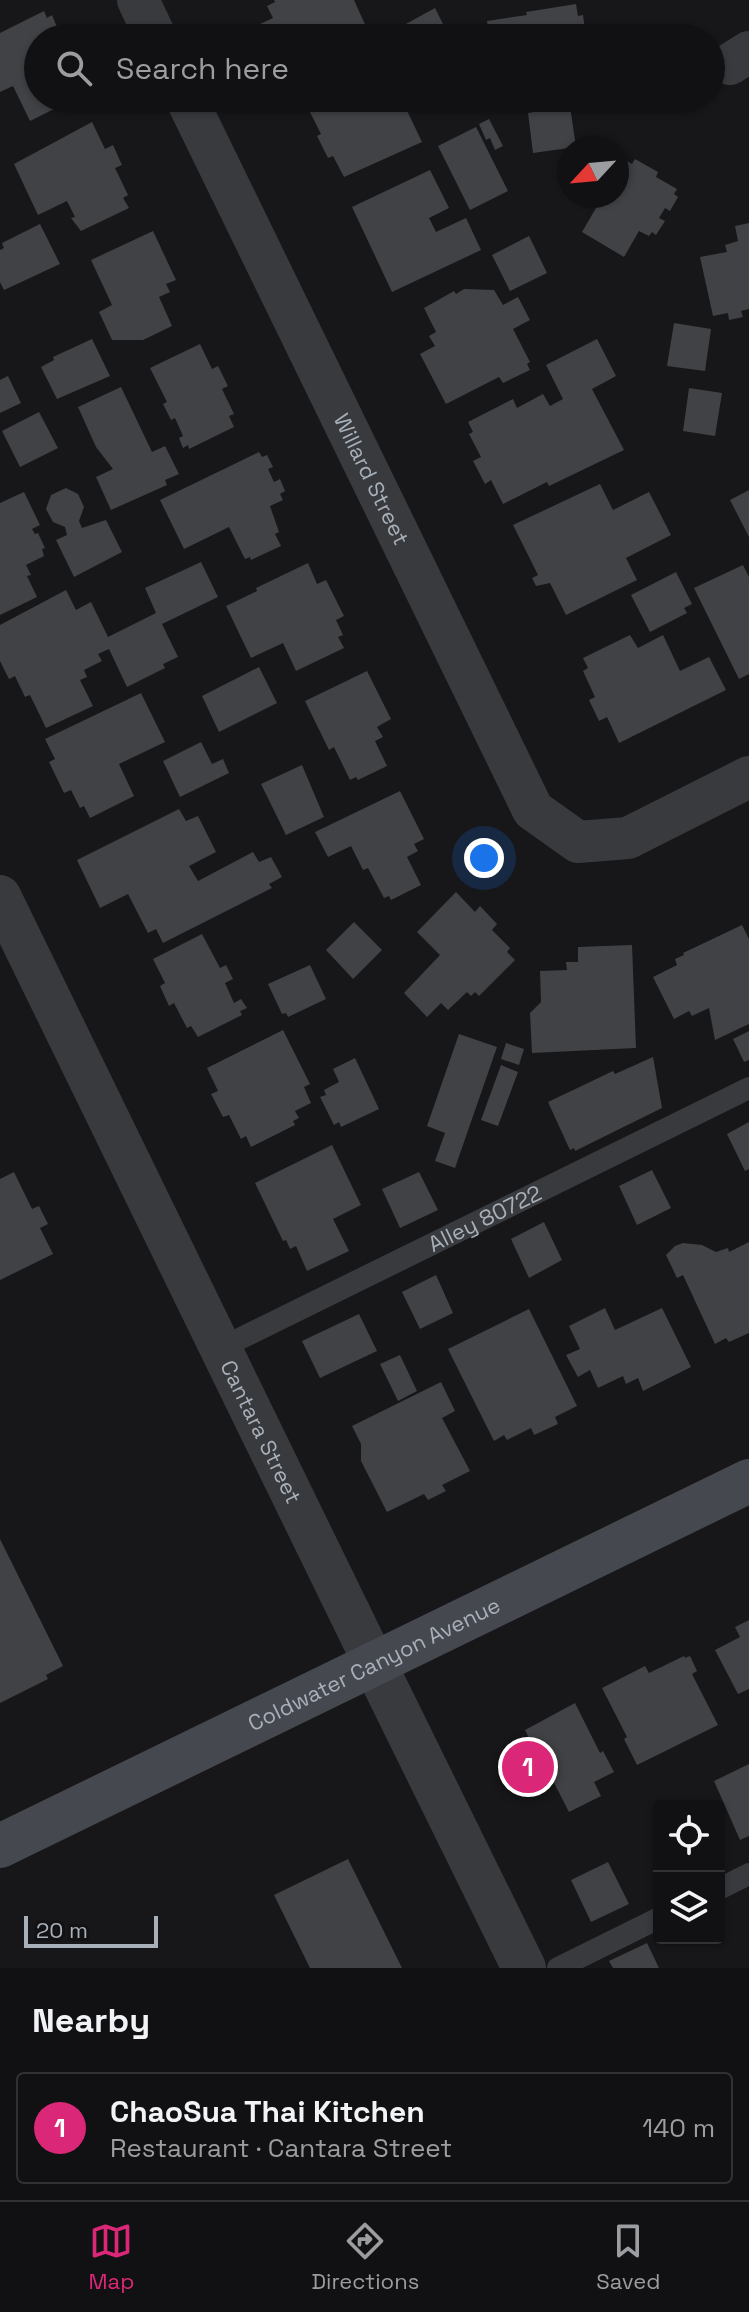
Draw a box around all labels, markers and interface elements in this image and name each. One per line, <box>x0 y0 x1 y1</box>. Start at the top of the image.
search box <box>24 24 725 112</box>
icon: search <box>52 46 96 90</box>
text: Search here <box>116 49 289 88</box>
north arrow <box>557 136 629 208</box>
street label: Willard Street <box>328 409 416 550</box>
your location <box>464 838 504 878</box>
street label: Alley 80722 <box>423 1178 546 1258</box>
street label: Cantara Street <box>214 1355 308 1508</box>
street label: Coldwater Canyon Avenue <box>243 1590 505 1737</box>
pin: 1 <box>502 1737 554 1797</box>
map controls <box>653 1800 725 1944</box>
button: locate <box>653 1800 725 1872</box>
button: layers <box>653 1872 725 1944</box>
scale bar <box>24 1912 158 1948</box>
text: 20 m <box>36 1916 88 1944</box>
text: Nearby <box>32 1999 150 2042</box>
text: ChaoSua Thai Kitchen <box>110 2092 425 2131</box>
text: 1 <box>54 2111 66 2145</box>
text: 140 m <box>642 2111 715 2145</box>
text: Restaurant · Cantara Street <box>110 2131 452 2165</box>
tab: Map <box>89 2219 134 2295</box>
tab: Directions <box>311 2219 419 2295</box>
tab: Saved <box>596 2219 660 2295</box>

